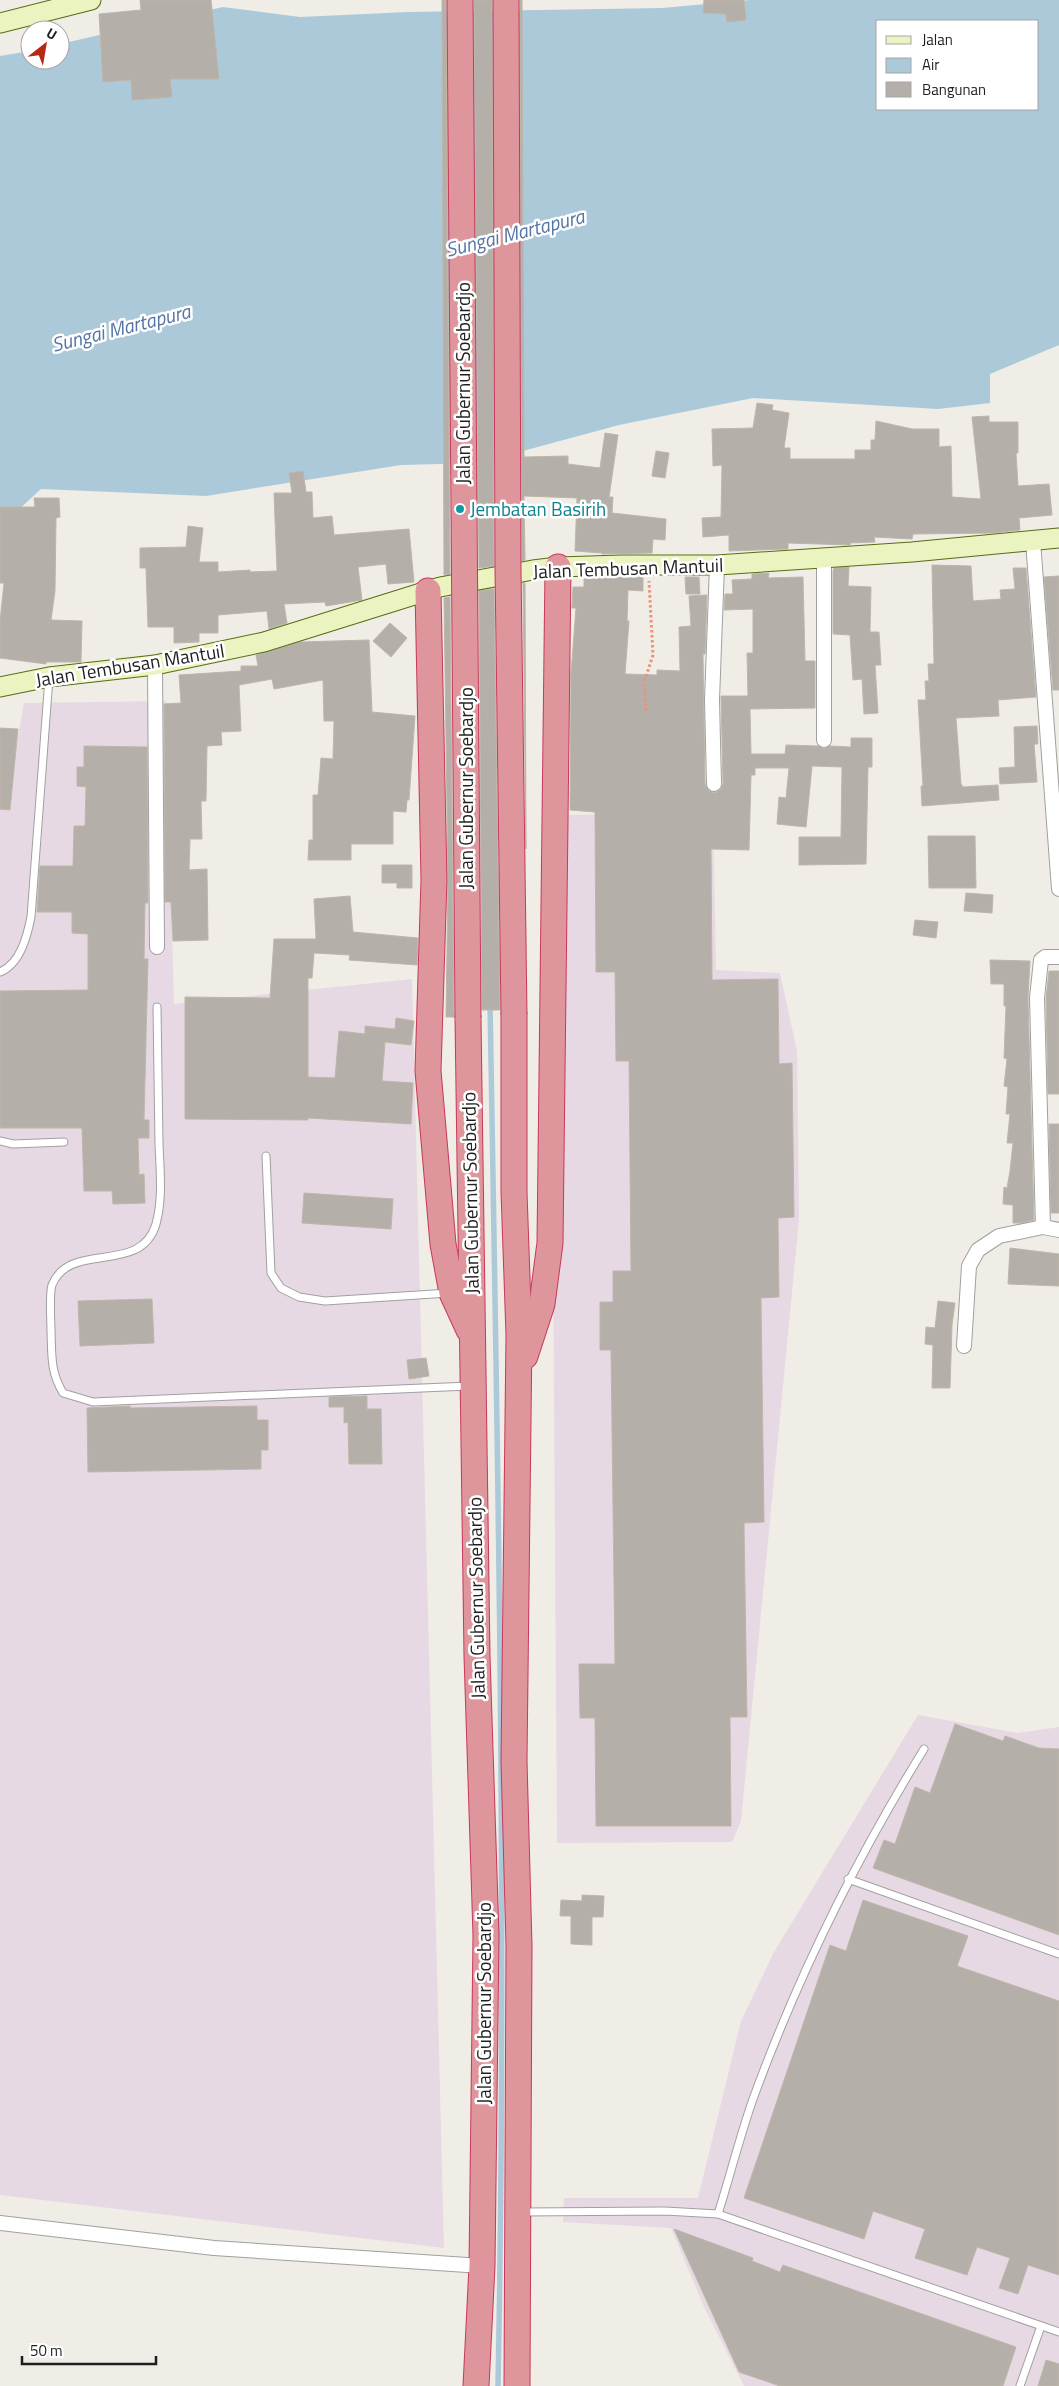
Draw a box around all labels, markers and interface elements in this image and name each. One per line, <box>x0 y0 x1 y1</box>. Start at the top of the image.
north arrow <box>20 20 70 70</box>
legend <box>876 20 1039 110</box>
text: U <box>43 22 61 45</box>
text: Jalan <box>922 28 953 51</box>
text: Air <box>922 53 939 76</box>
text: Bangunan <box>922 78 986 101</box>
water label: Sungai Martapura <box>442 200 588 265</box>
street label: Jalan Gubernur Soebardjo <box>448 282 477 484</box>
water label: Sungai Martapura <box>48 295 194 360</box>
place label: Jembatan Basirih <box>470 494 606 523</box>
marker: Jembatan Basirih <box>454 503 466 515</box>
street label: Jalan Tembusan Mantuil <box>532 550 724 585</box>
street label: Jalan Tembusan Mantuil <box>33 635 226 694</box>
street label: Jalan Gubernur Soebardjo <box>451 687 480 889</box>
street label: Jalan Gubernur Soebardjo <box>453 1092 486 1294</box>
street label: Jalan Gubernur Soebardjo <box>459 1497 492 1699</box>
street label: Jalan Gubernur Soebardjo <box>469 1902 498 2104</box>
scale bar <box>22 2334 156 2366</box>
text: 50 m <box>30 2339 63 2362</box>

